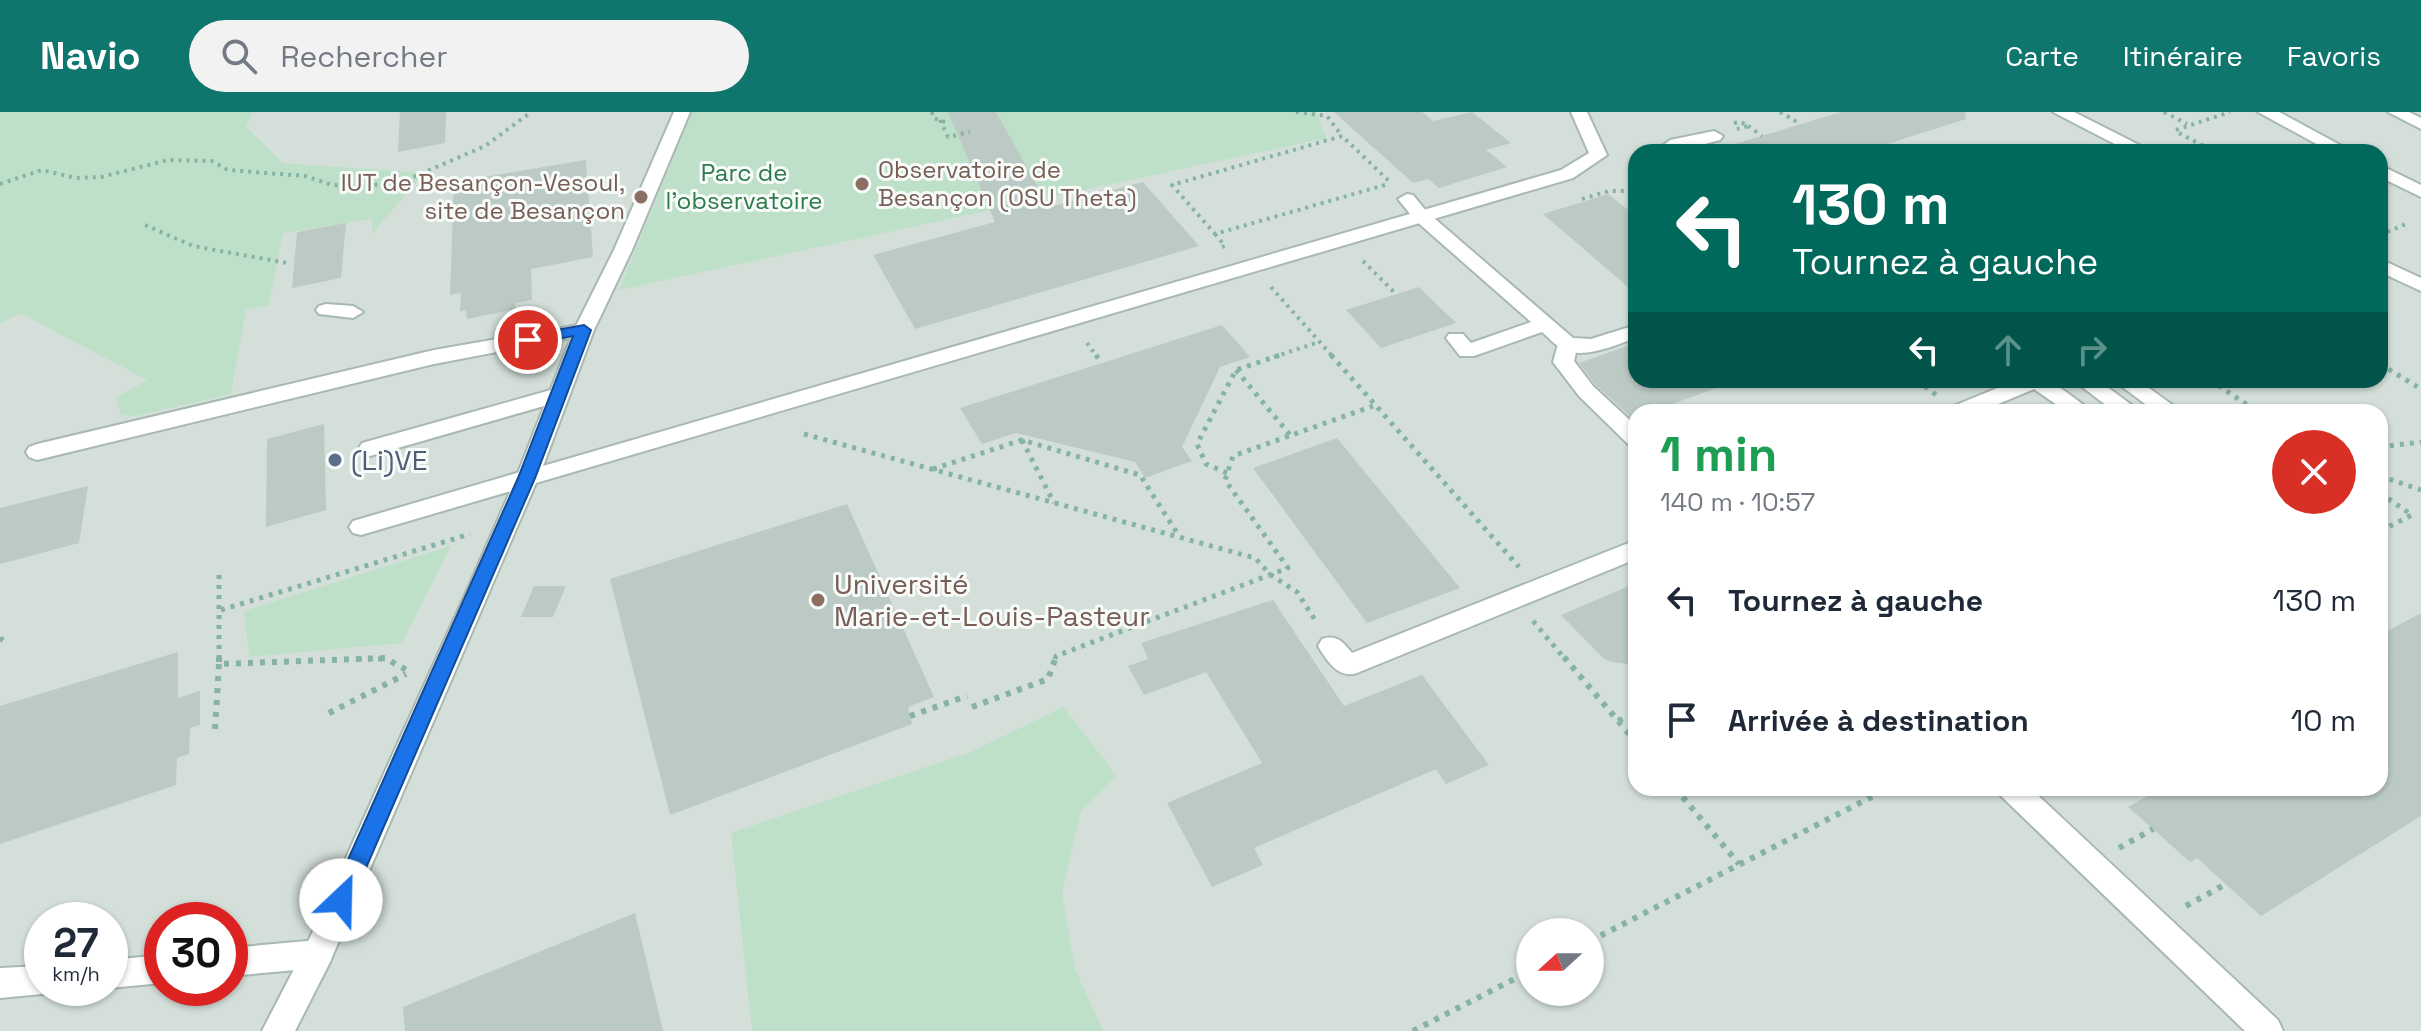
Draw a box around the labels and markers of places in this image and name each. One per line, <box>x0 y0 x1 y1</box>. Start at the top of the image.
place label: Observatoire de Besançon (OSU Theta) <box>878 154 1136 213</box>
place label: IUT de Besançon-Vesoul, site de Besançon <box>341 167 625 226</box>
marker: Observatoire de Besançon (OSU Theta) <box>853 175 871 193</box>
marker: IUT de Besançon-Vesoul, site de Besançon <box>632 188 650 206</box>
pin <box>494 306 562 374</box>
place label: (Li)VE <box>351 442 427 478</box>
marker: (Li)VE <box>326 451 344 469</box>
place label: Université Marie-et-Louis-Pasteur <box>834 566 1150 634</box>
marker: Université Marie-et-Louis-Pasteur <box>809 591 827 609</box>

